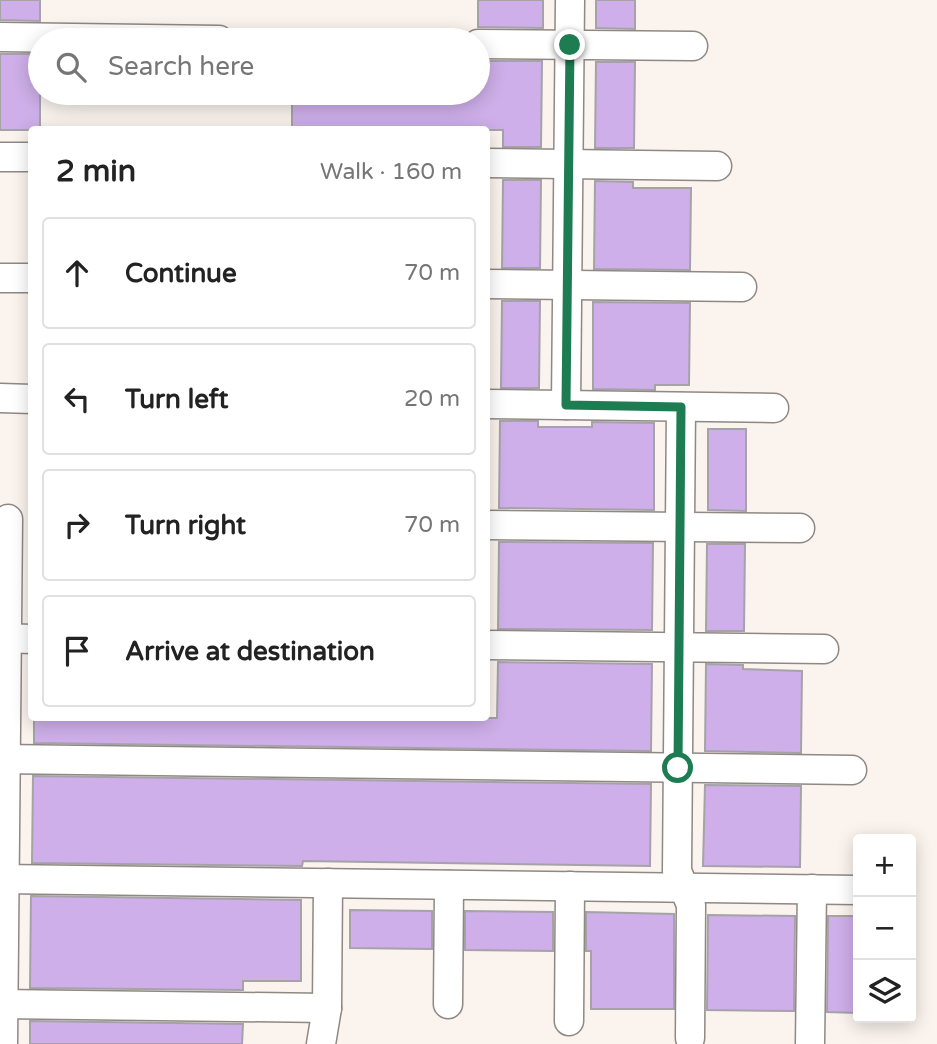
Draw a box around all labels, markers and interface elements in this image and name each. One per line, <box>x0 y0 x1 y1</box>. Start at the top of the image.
search box <box>28 28 490 105</box>
route end <box>554 29 585 60</box>
icon: search <box>52 48 90 86</box>
text: Search here <box>108 51 254 82</box>
text: 2 min <box>56 153 136 190</box>
text: Walk · 160 m <box>320 158 462 186</box>
icon: ahead <box>58 254 96 292</box>
text: Continue <box>125 258 237 289</box>
text: 70 m <box>404 259 460 287</box>
icon: left <box>58 380 96 418</box>
text: Turn left <box>125 384 228 415</box>
text: 20 m <box>404 385 460 413</box>
icon: right <box>58 506 96 544</box>
text: Turn right <box>125 510 246 541</box>
text: 70 m <box>404 511 460 539</box>
icon: arrive <box>58 632 96 670</box>
text: Arrive at destination <box>125 636 375 667</box>
route start <box>662 752 693 783</box>
map controls <box>853 834 916 1023</box>
button: + <box>853 834 916 897</box>
button: − <box>853 897 916 960</box>
button: layers <box>853 960 916 1023</box>

